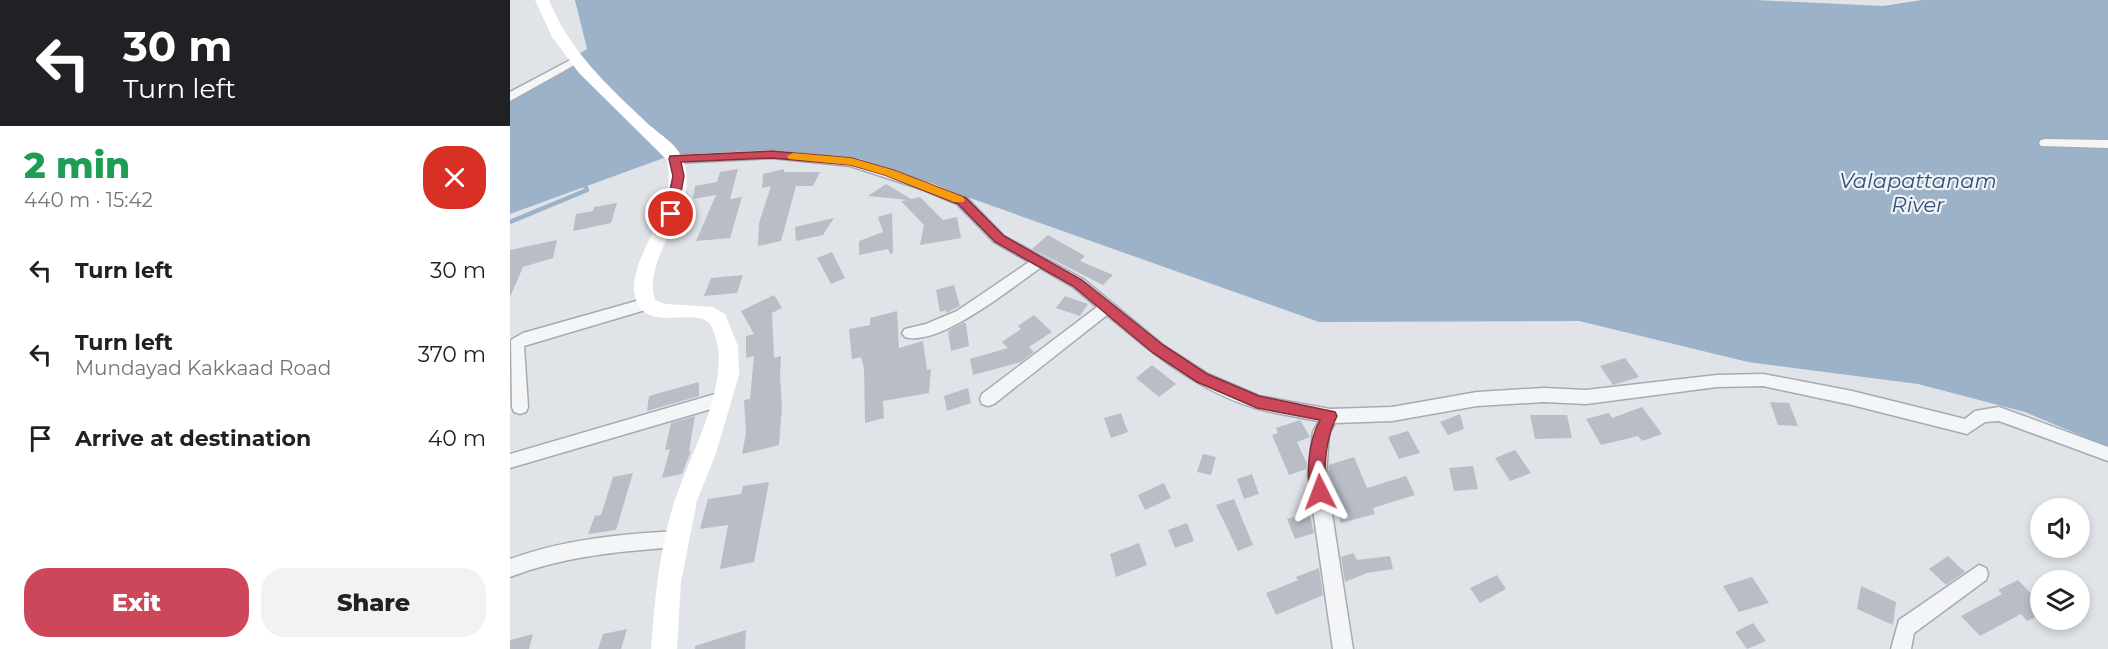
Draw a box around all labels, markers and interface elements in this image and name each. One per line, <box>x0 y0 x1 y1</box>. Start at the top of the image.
text: 30 m <box>123 20 232 72</box>
icon: left <box>24 24 102 102</box>
text: Turn left <box>123 72 236 105</box>
text: 2 min <box>24 143 130 187</box>
button: close <box>423 146 486 209</box>
water label: Valapattanam River <box>1839 168 1997 217</box>
text: 440 m · 15:42 <box>24 188 153 212</box>
pin <box>645 188 696 239</box>
icon: arrive <box>654 197 687 230</box>
icon: left <box>24 254 57 287</box>
text: Turn left <box>75 257 173 284</box>
text: 30 m <box>430 257 486 284</box>
text: Turn left <box>75 329 173 356</box>
icon: left <box>24 338 57 371</box>
text: 370 m <box>418 341 486 368</box>
text: Mundayad Kakkaad Road <box>75 356 331 380</box>
icon: arrive <box>24 422 57 455</box>
text: Arrive at destination <box>75 425 311 452</box>
text: 40 m <box>428 425 486 452</box>
position arrow <box>1288 460 1352 524</box>
map controls <box>2030 498 2090 630</box>
button: sound <box>2030 498 2090 558</box>
button: Exit <box>24 568 249 637</box>
button: Share <box>261 568 486 637</box>
button: layers <box>2030 570 2090 630</box>

